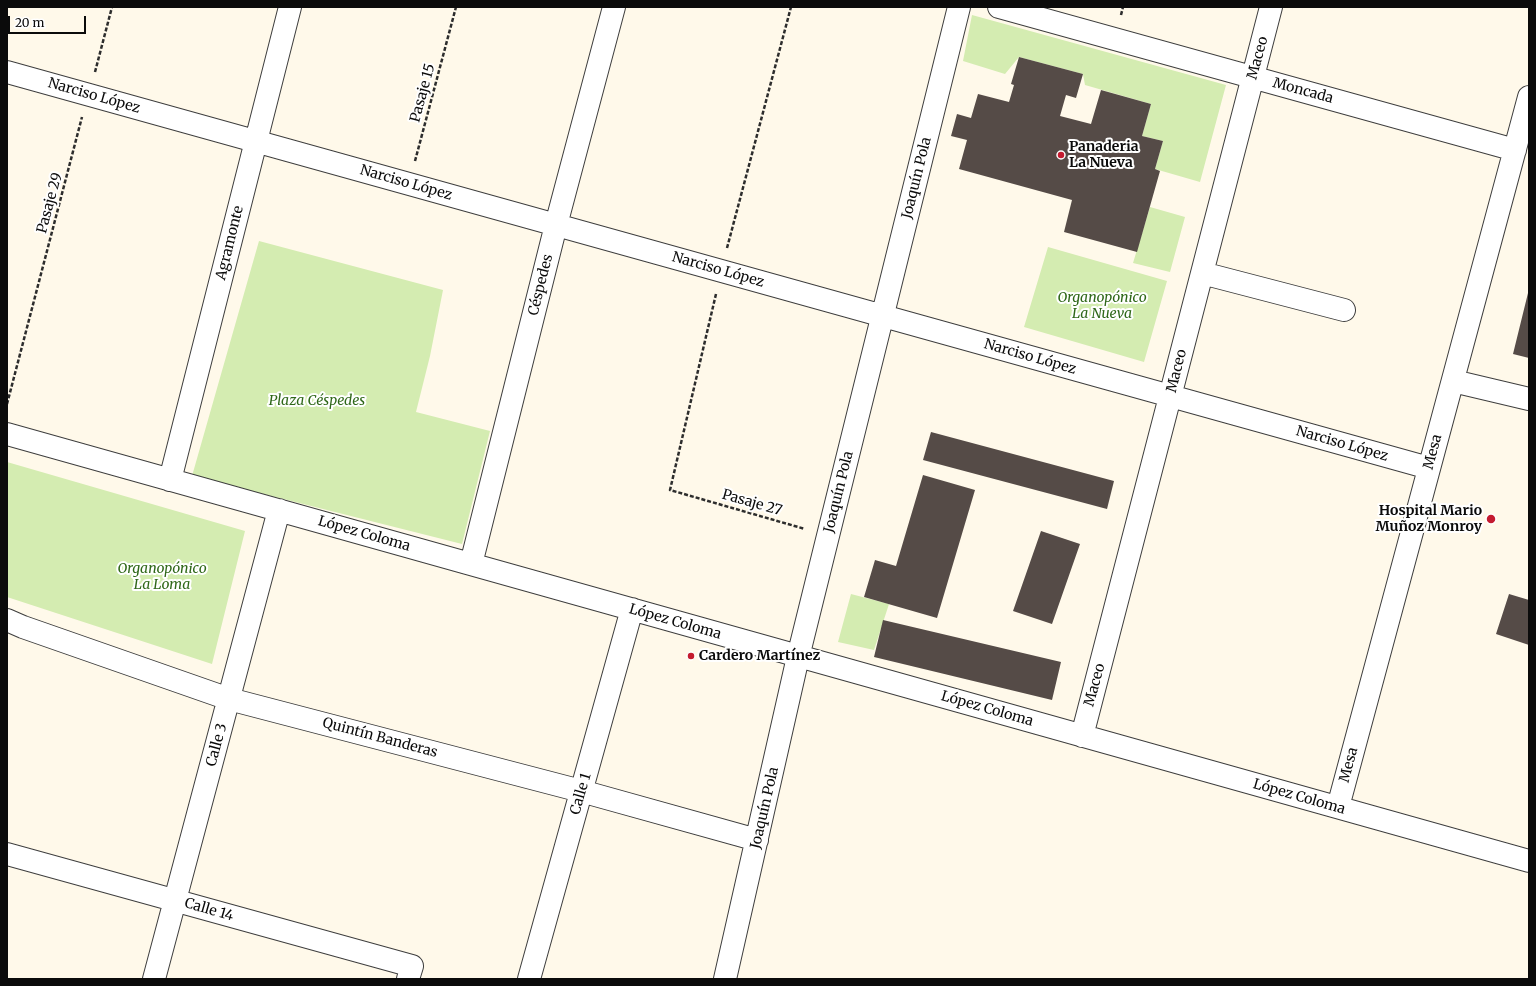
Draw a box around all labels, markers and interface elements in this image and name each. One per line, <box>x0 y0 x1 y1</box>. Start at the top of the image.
scale bar <box>10 8 88 34</box>
text: 20 m <box>15 15 44 30</box>
street label: Maceo <box>1244 35 1272 81</box>
street label: Pasaje 15 <box>407 62 439 124</box>
street label: Narciso López <box>46 75 142 117</box>
street label: Moncada <box>1271 75 1335 107</box>
street label: Joaquín Pola <box>899 135 935 221</box>
place label: Panaderia La Nueva <box>1069 139 1138 172</box>
marker: Panaderia La Nueva <box>1056 150 1066 160</box>
street label: Narciso López <box>358 162 454 204</box>
street label: Pasaje 29 <box>34 171 66 235</box>
street label: Agramonte <box>213 204 247 282</box>
street label: Narciso López <box>670 249 766 291</box>
street label: Céspedes <box>525 253 557 317</box>
park label: Organopónico La Nueva <box>1057 290 1147 322</box>
street label: Narciso López <box>982 336 1078 378</box>
street label: Maceo <box>1164 348 1190 394</box>
park label: Plaza Céspedes <box>269 393 365 409</box>
street label: Narciso López <box>1294 423 1390 465</box>
street label: Mesa <box>1420 433 1446 471</box>
street label: Joaquín Pola <box>821 449 857 535</box>
street label: Pasaje 27 <box>720 486 784 520</box>
place label: Hospital Mario Muñoz Monroy <box>1376 503 1482 536</box>
street label: López Coloma <box>316 513 412 555</box>
marker: Hospital Mario Muñoz Monroy <box>1485 513 1497 525</box>
park label: Organopónico La Loma <box>117 561 207 594</box>
street label: López Coloma <box>627 601 723 643</box>
place label: Cardero Martínez <box>699 648 820 664</box>
marker: Cardero Martínez <box>686 651 696 661</box>
street label: Maceo <box>1081 662 1109 708</box>
street label: López Coloma <box>939 688 1035 730</box>
street label: Quintín Banderas <box>321 715 439 761</box>
street label: Calle 3 <box>203 722 231 768</box>
street label: Mesa <box>1336 746 1362 784</box>
street label: Joaquín Pola <box>747 765 783 851</box>
street label: Calle 1 <box>567 771 595 817</box>
street label: López Coloma <box>1251 776 1347 818</box>
street label: Calle 14 <box>183 895 235 925</box>

